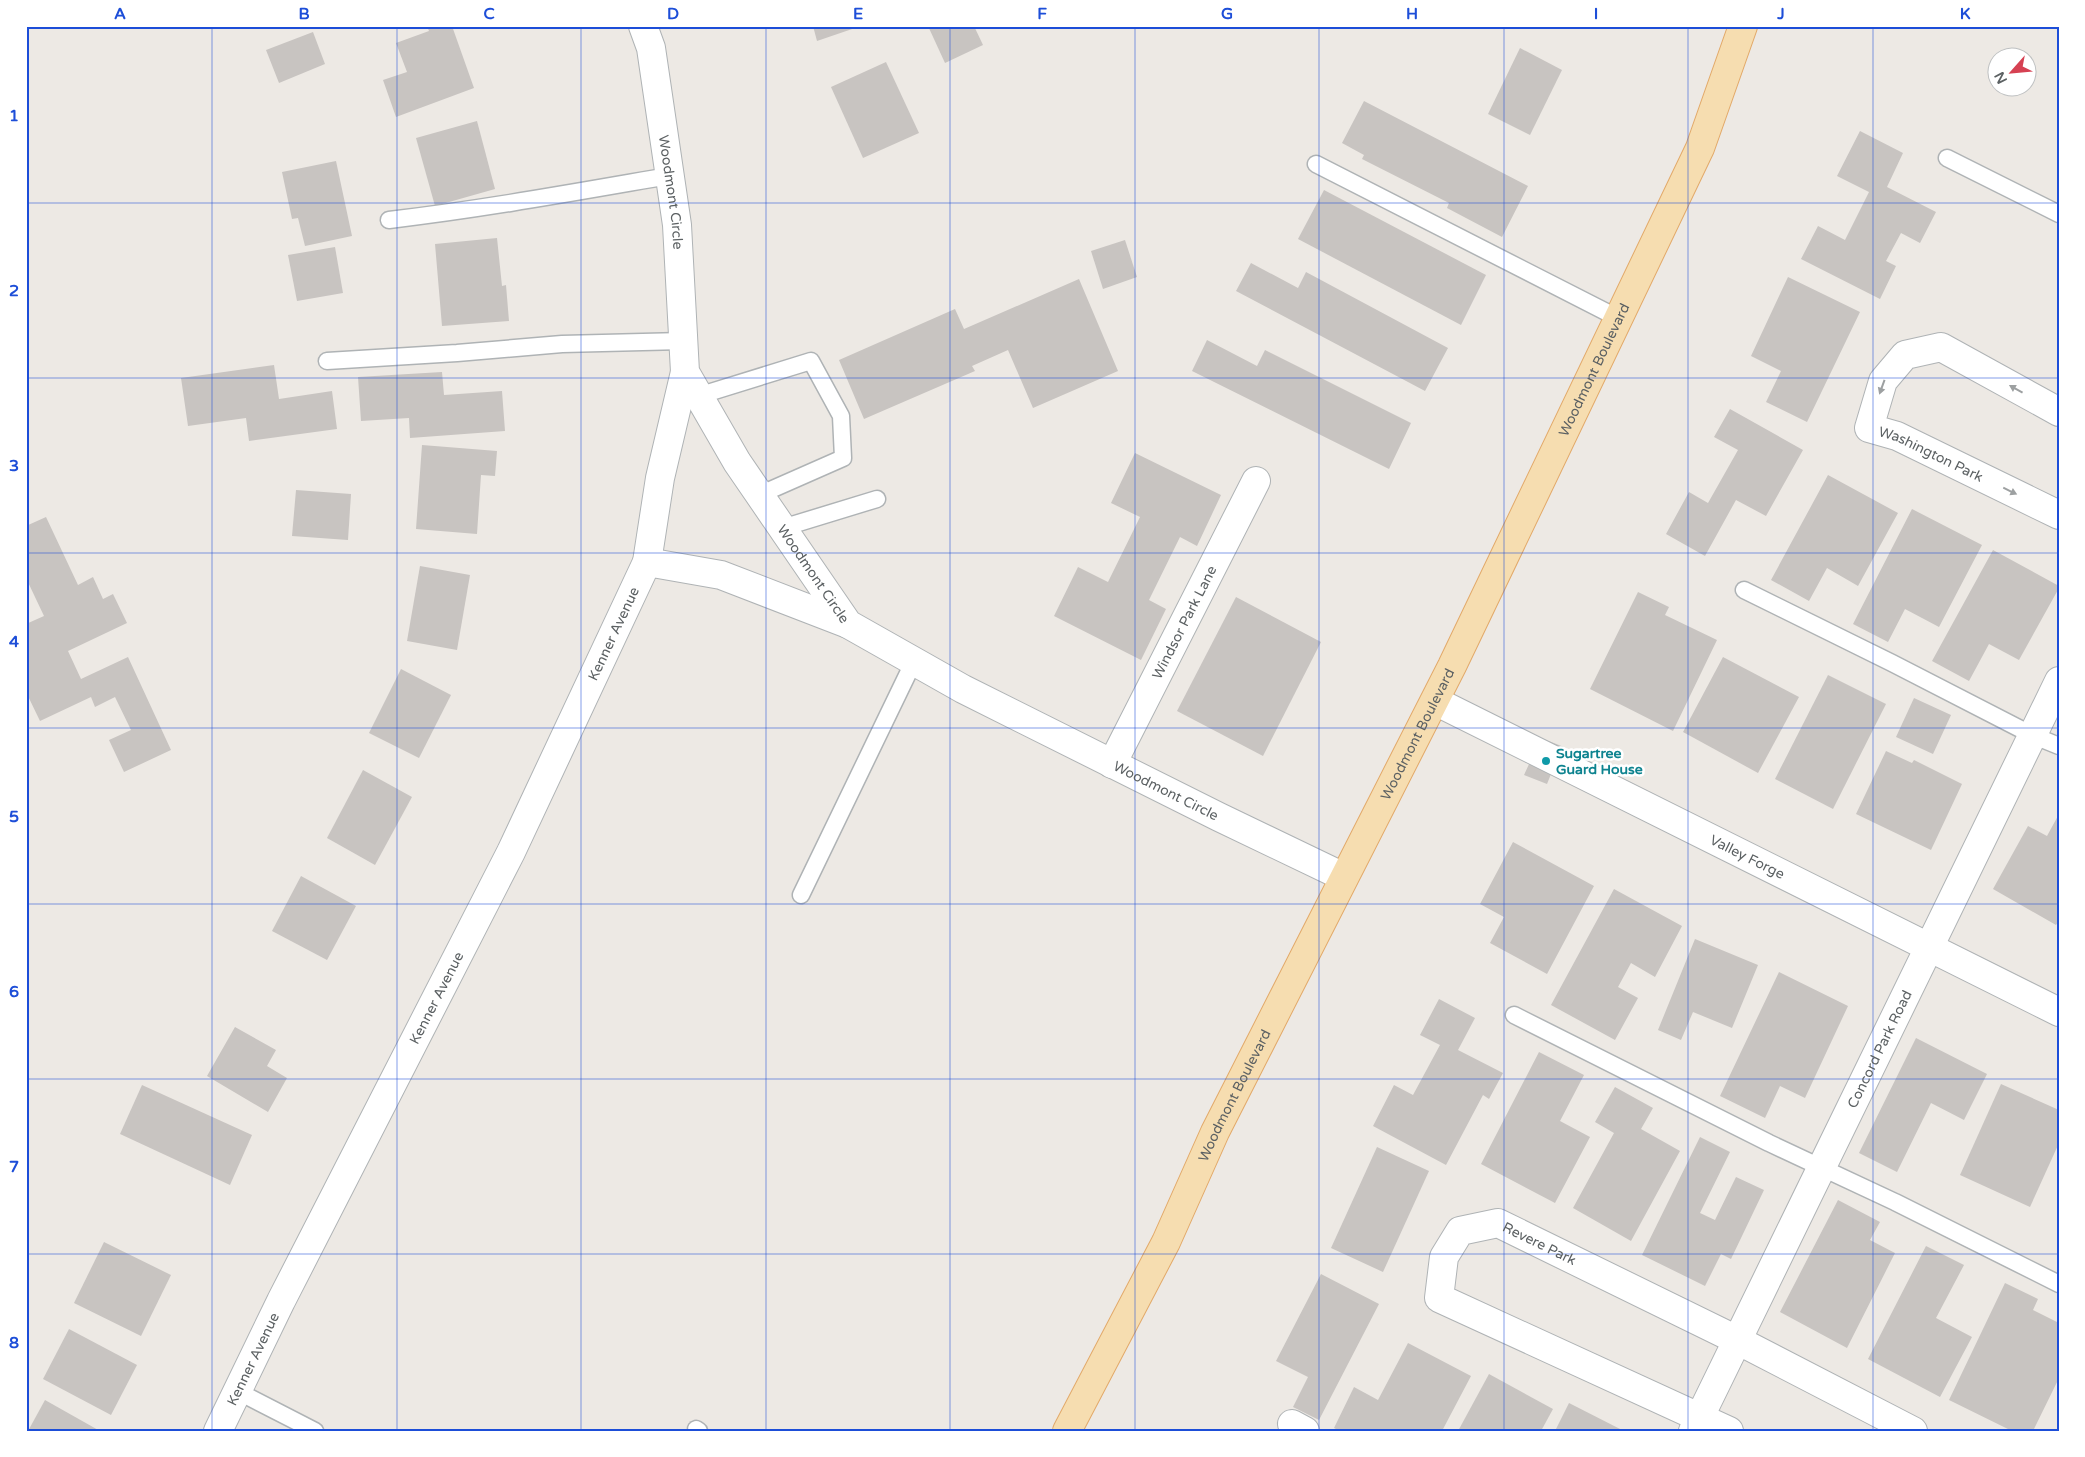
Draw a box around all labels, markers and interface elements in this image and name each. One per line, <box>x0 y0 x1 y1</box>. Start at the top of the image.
text: A <box>114 4 126 24</box>
text: B <box>298 4 310 24</box>
text: C <box>483 4 495 24</box>
text: D <box>667 4 679 24</box>
text: E <box>853 4 863 24</box>
text: F <box>1037 4 1047 24</box>
text: G <box>1221 4 1233 24</box>
text: H <box>1406 4 1418 24</box>
text: I <box>1594 4 1598 24</box>
text: J <box>1776 4 1785 24</box>
text: K <box>1960 4 1971 24</box>
north arrow <box>1988 48 2038 98</box>
text: N <box>1991 69 2011 87</box>
text: 1 <box>9 106 19 126</box>
street label: Woodmont Circle <box>655 134 687 250</box>
text: 2 <box>9 281 19 301</box>
street label: Woodmont Boulevard <box>1555 301 1633 439</box>
one-way arrow <box>1878 380 1886 395</box>
one-way arrow <box>2009 384 2023 393</box>
street label: Washington Park <box>1877 423 1986 485</box>
text: 3 <box>9 456 19 476</box>
one-way arrow <box>2003 487 2017 495</box>
street label: Woodmont Circle <box>774 521 853 626</box>
street label: Windsor Park Lane <box>1148 563 1220 682</box>
street label: Kenner Avenue <box>584 584 643 683</box>
text: 4 <box>9 632 19 652</box>
street label: Woodmont Boulevard <box>1377 666 1458 803</box>
place label: Sugartree Guard House <box>1556 745 1643 778</box>
marker: Sugartree Guard House <box>1540 755 1552 767</box>
street label: Woodmont Circle <box>1111 757 1222 824</box>
text: 5 <box>9 807 19 827</box>
street label: Valley Forge <box>1707 831 1788 882</box>
street label: Kenner Avenue <box>406 949 467 1047</box>
text: 6 <box>9 982 19 1002</box>
street label: Concord Park Road <box>1843 987 1915 1111</box>
street label: Woodmont Boulevard <box>1194 1027 1274 1164</box>
text: 7 <box>9 1157 19 1177</box>
street label: Revere Park <box>1500 1218 1579 1269</box>
street label: Kenner Avenue <box>223 1310 283 1408</box>
text: 8 <box>9 1333 19 1353</box>

